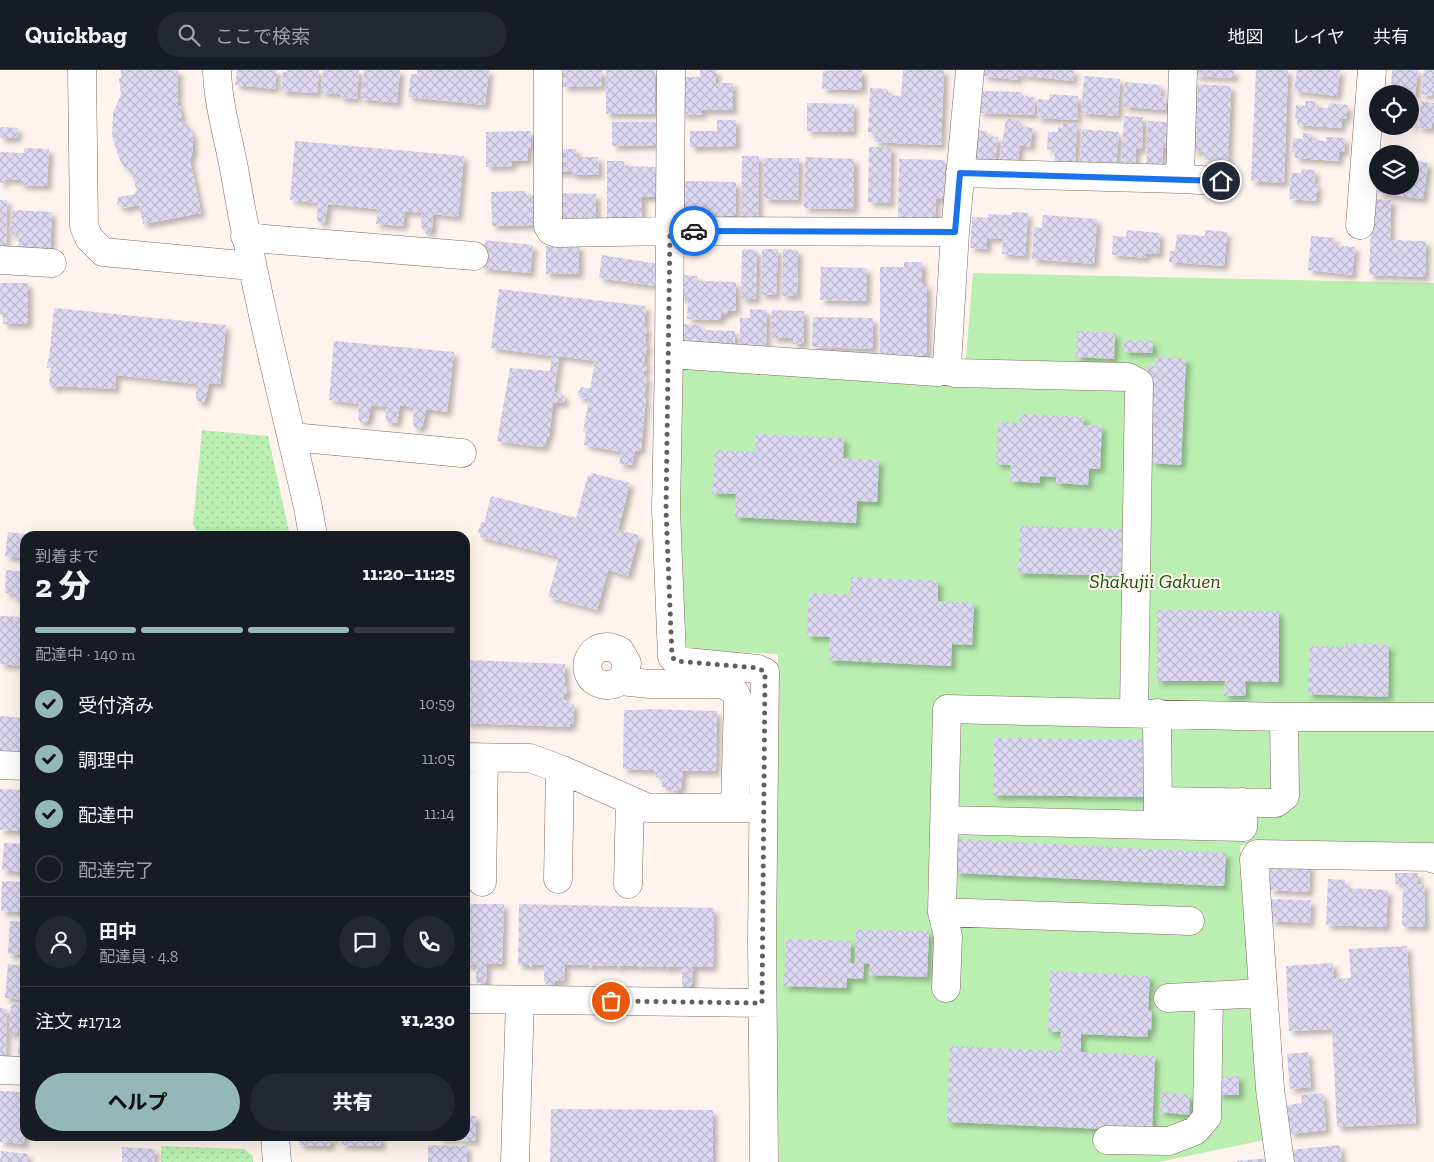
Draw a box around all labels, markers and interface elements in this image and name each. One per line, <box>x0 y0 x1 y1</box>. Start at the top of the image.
search box <box>157 12 507 57</box>
text: Quickbag <box>25 20 127 49</box>
icon: search <box>175 21 203 49</box>
text: ここで検索 <box>215 25 310 48</box>
text: 地図 <box>1228 26 1264 48</box>
text: レイヤ <box>1292 26 1345 48</box>
text: 共有 <box>1373 26 1409 48</box>
map controls <box>1369 85 1419 195</box>
button: locate <box>1369 85 1419 135</box>
button: layers <box>1369 145 1419 195</box>
pin <box>1200 160 1242 202</box>
icon: home <box>1207 167 1235 195</box>
courier <box>669 206 719 256</box>
icon: car <box>680 217 708 245</box>
text: 到着まで <box>35 547 99 566</box>
text: 11:20–11:25 <box>363 562 455 585</box>
text: 2 分 <box>35 567 90 605</box>
park label: Shakujii Gakuen <box>1089 569 1221 593</box>
text: 配達中 · 140 m <box>35 645 135 664</box>
icon: check <box>35 690 63 718</box>
text: 受付済み <box>78 694 154 717</box>
text: 10:59 <box>419 694 455 713</box>
icon: check <box>35 745 63 773</box>
text: 調理中 <box>78 749 135 772</box>
text: 11:05 <box>422 749 455 768</box>
icon: check <box>35 800 63 828</box>
text: 配達中 <box>78 804 135 827</box>
text: 11:14 <box>424 804 455 823</box>
text: 配達完了 <box>78 859 154 882</box>
button: person <box>35 916 87 968</box>
button: chat <box>339 916 391 968</box>
button: phone <box>403 916 455 968</box>
text: 田中 <box>99 920 137 943</box>
text: 配達員 · 4.8 <box>99 947 178 966</box>
pin <box>590 980 632 1022</box>
icon: bag <box>597 987 625 1015</box>
text: ¥1,230 <box>401 1008 455 1031</box>
text: 注文 #1712 <box>35 1010 122 1033</box>
button: ヘルプ <box>35 1073 240 1131</box>
button: 共有 <box>250 1073 455 1131</box>

